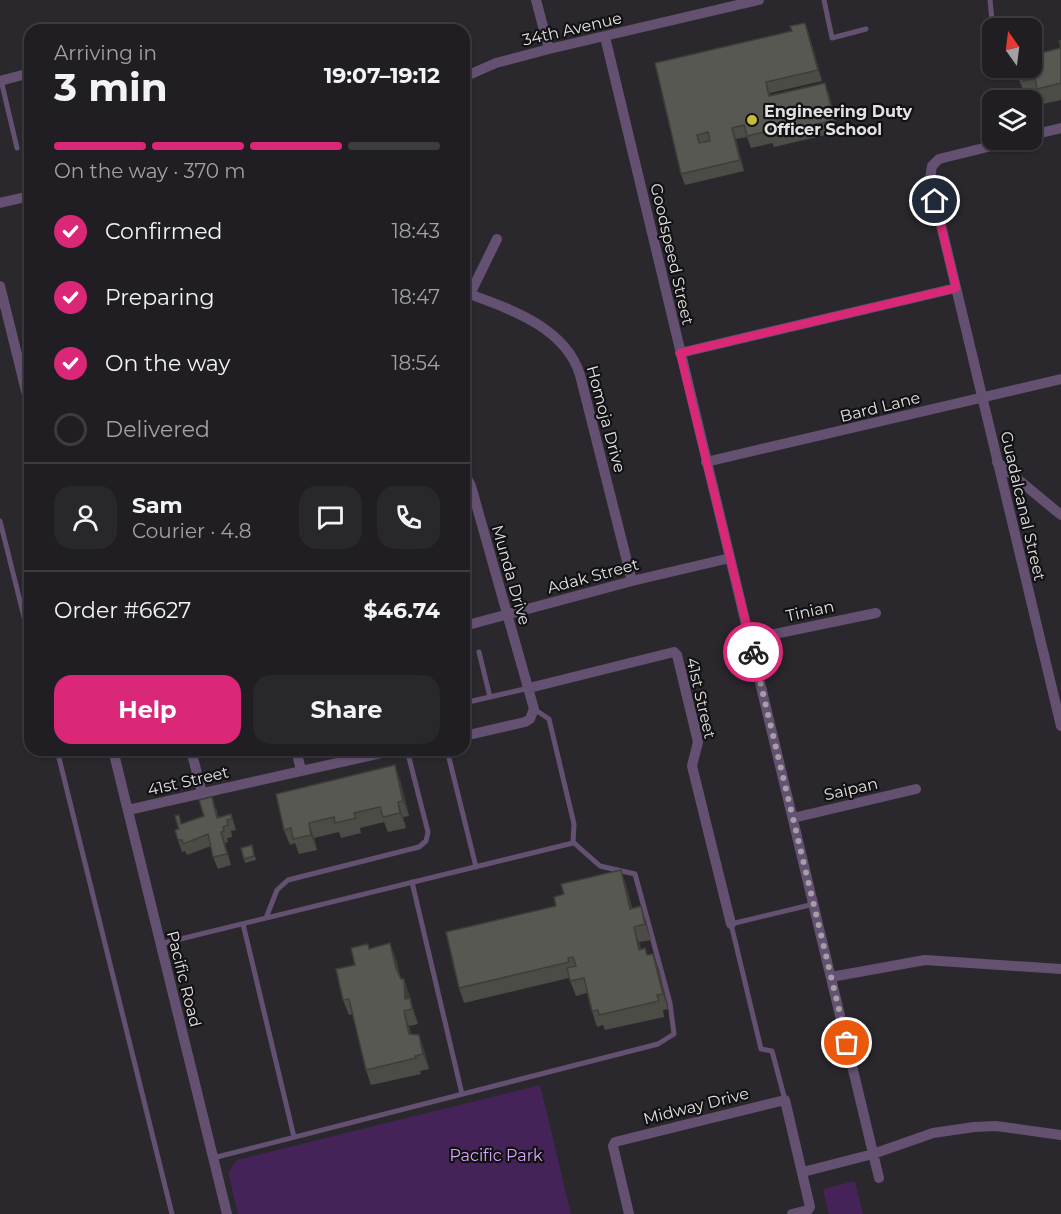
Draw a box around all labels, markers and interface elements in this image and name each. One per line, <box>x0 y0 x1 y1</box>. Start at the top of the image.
street label: 34th Avenue <box>520 8 624 50</box>
north arrow <box>982 18 1042 78</box>
map controls <box>982 18 1042 150</box>
text: Arriving in <box>54 41 157 65</box>
text: 19:07–19:12 <box>324 62 440 89</box>
text: 3 min <box>54 63 168 111</box>
button: layers <box>982 90 1042 150</box>
place label: Engineering Duty Officer School <box>764 102 912 139</box>
marker: Engineering Duty Officer School <box>745 113 759 127</box>
text: On the way · 370 m <box>54 159 246 183</box>
pin <box>909 175 960 226</box>
street label: Goodspeed Street <box>646 181 698 327</box>
icon: home <box>918 184 951 217</box>
icon: check <box>54 215 87 248</box>
text: Confirmed <box>105 218 222 245</box>
text: 18:43 <box>392 219 440 243</box>
icon: check <box>54 281 87 314</box>
text: Preparing <box>105 284 214 311</box>
text: 18:47 <box>392 285 440 309</box>
icon: check <box>54 347 87 380</box>
text: On the way <box>105 350 230 377</box>
text: 18:54 <box>391 351 440 375</box>
street label: Homoja Drive <box>583 363 629 475</box>
street label: Bard Lane <box>838 388 922 426</box>
text: Delivered <box>105 416 210 443</box>
street label: Guadalcanal Street <box>997 429 1050 583</box>
button: person <box>54 486 117 549</box>
button: chat <box>299 486 362 549</box>
button: phone <box>377 486 440 549</box>
text: Sam <box>132 492 183 519</box>
text: Courier · 4.8 <box>132 519 251 543</box>
street label: Munda Drive <box>488 523 534 627</box>
street label: Adak Street <box>545 555 641 597</box>
text: Order #6627 <box>54 597 191 624</box>
text: $46.74 <box>364 597 440 624</box>
street label: Tinian <box>784 597 836 625</box>
courier <box>723 622 783 682</box>
icon: bike <box>737 636 770 669</box>
street label: 41st Street <box>682 656 720 741</box>
button: Help <box>54 675 241 744</box>
button: Share <box>253 675 440 744</box>
street label: 41st Street <box>146 762 231 800</box>
street label: Saipan <box>822 774 880 804</box>
street label: Pacific Road <box>163 929 205 1029</box>
pin <box>821 1017 872 1068</box>
icon: bag <box>830 1026 863 1059</box>
street label: Midway Drive <box>641 1084 751 1128</box>
park label: Pacific Park <box>449 1146 543 1165</box>

